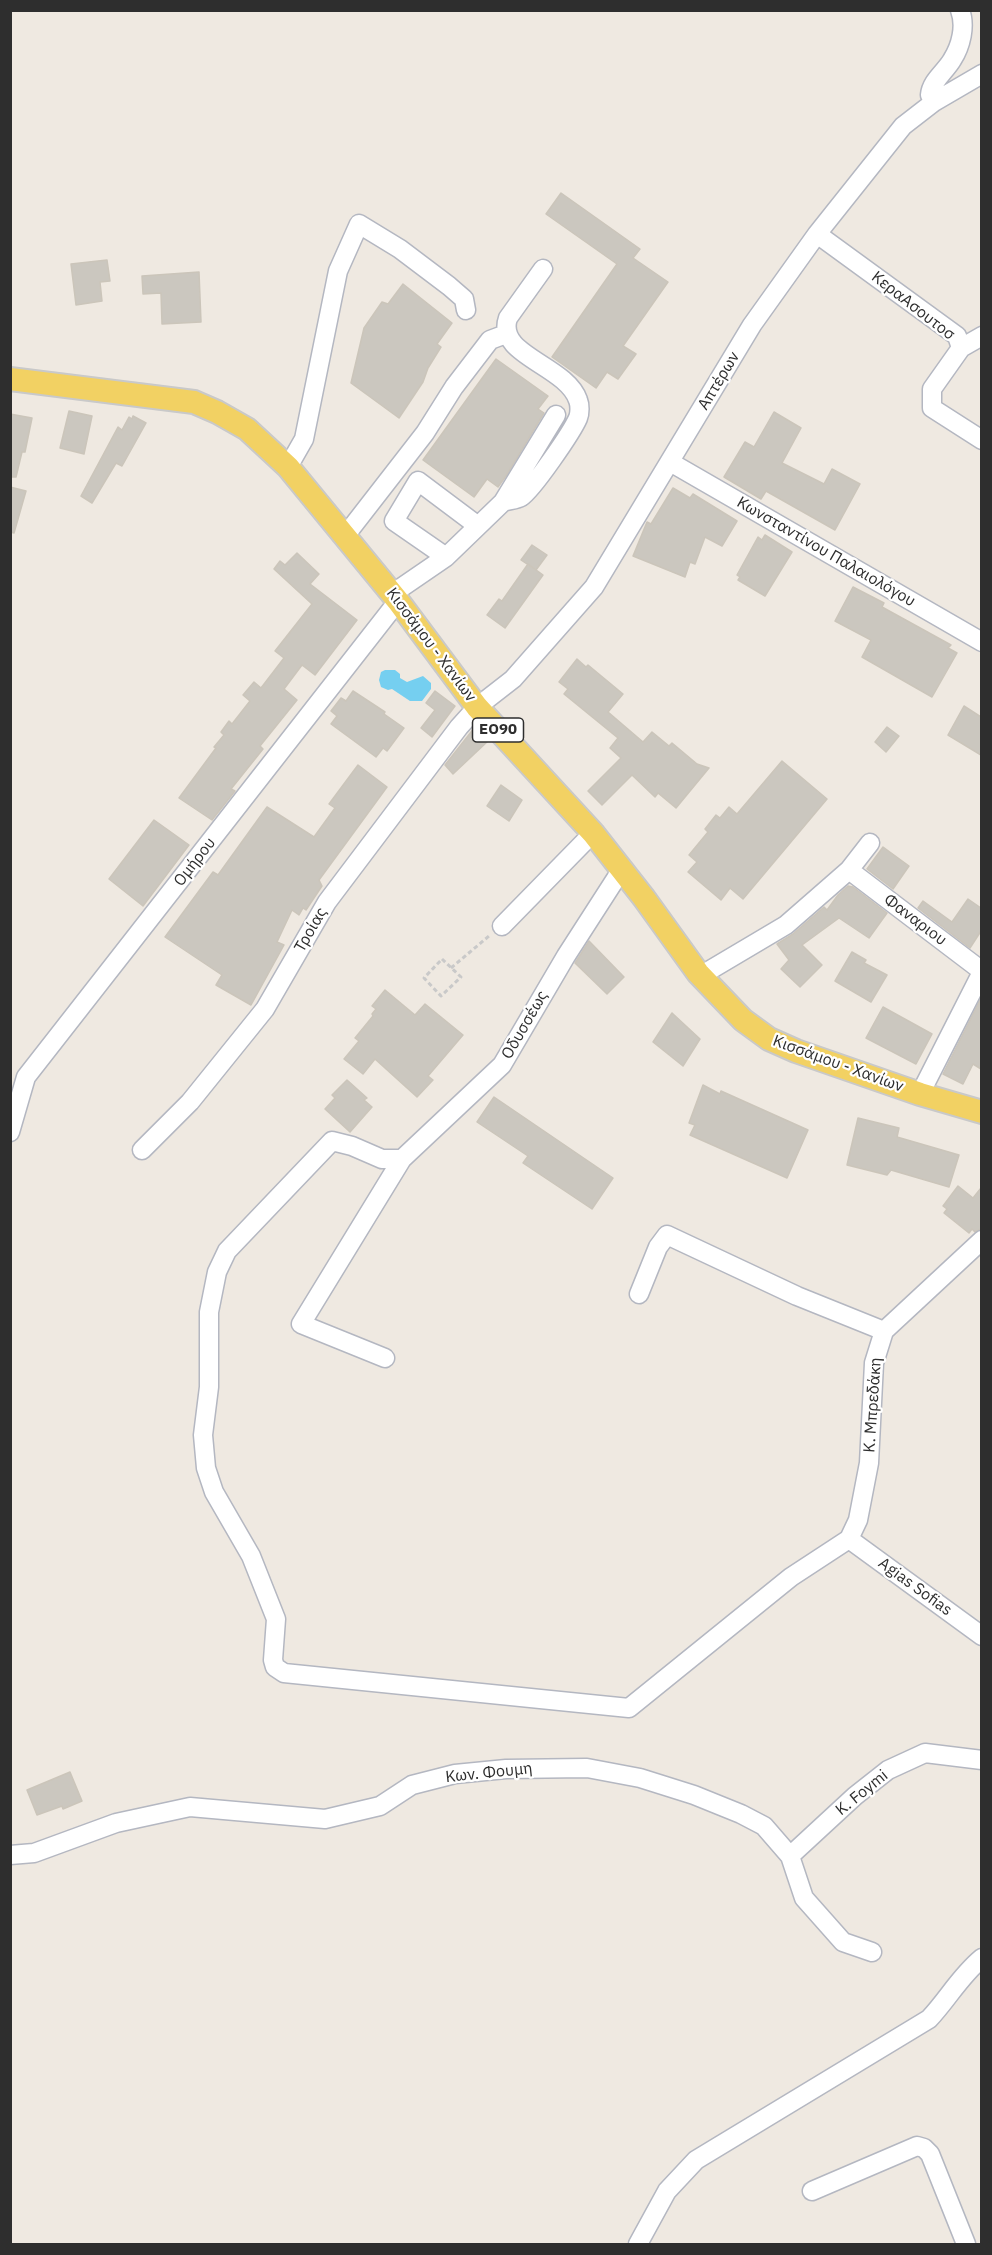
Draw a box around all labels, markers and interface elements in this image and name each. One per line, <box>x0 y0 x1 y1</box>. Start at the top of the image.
street label: ΚεραΑσουτοσ <box>867 267 959 345</box>
street label: Απτέρων <box>694 348 744 414</box>
street label: Κωνσταντίνου Παλαιολόγου <box>733 493 919 611</box>
street label: Κισσάμου - Χανίων <box>382 584 480 706</box>
road number: ΕΟ90 <box>472 718 524 742</box>
street label: Ομήρου <box>170 834 220 890</box>
street label: Φαναριου <box>880 890 950 950</box>
street label: Τροίας <box>291 904 331 956</box>
street label: Οδυσσέως <box>498 987 552 1063</box>
street label: Κισσάμου - Χανίων <box>770 1031 906 1097</box>
street label: Κ. Μπρεδάκη <box>860 1357 886 1453</box>
street label: Agias Sofias <box>874 1554 956 1620</box>
street label: Κων. Φουμη <box>445 1759 533 1787</box>
street label: K. Foymi <box>832 1766 892 1820</box>

